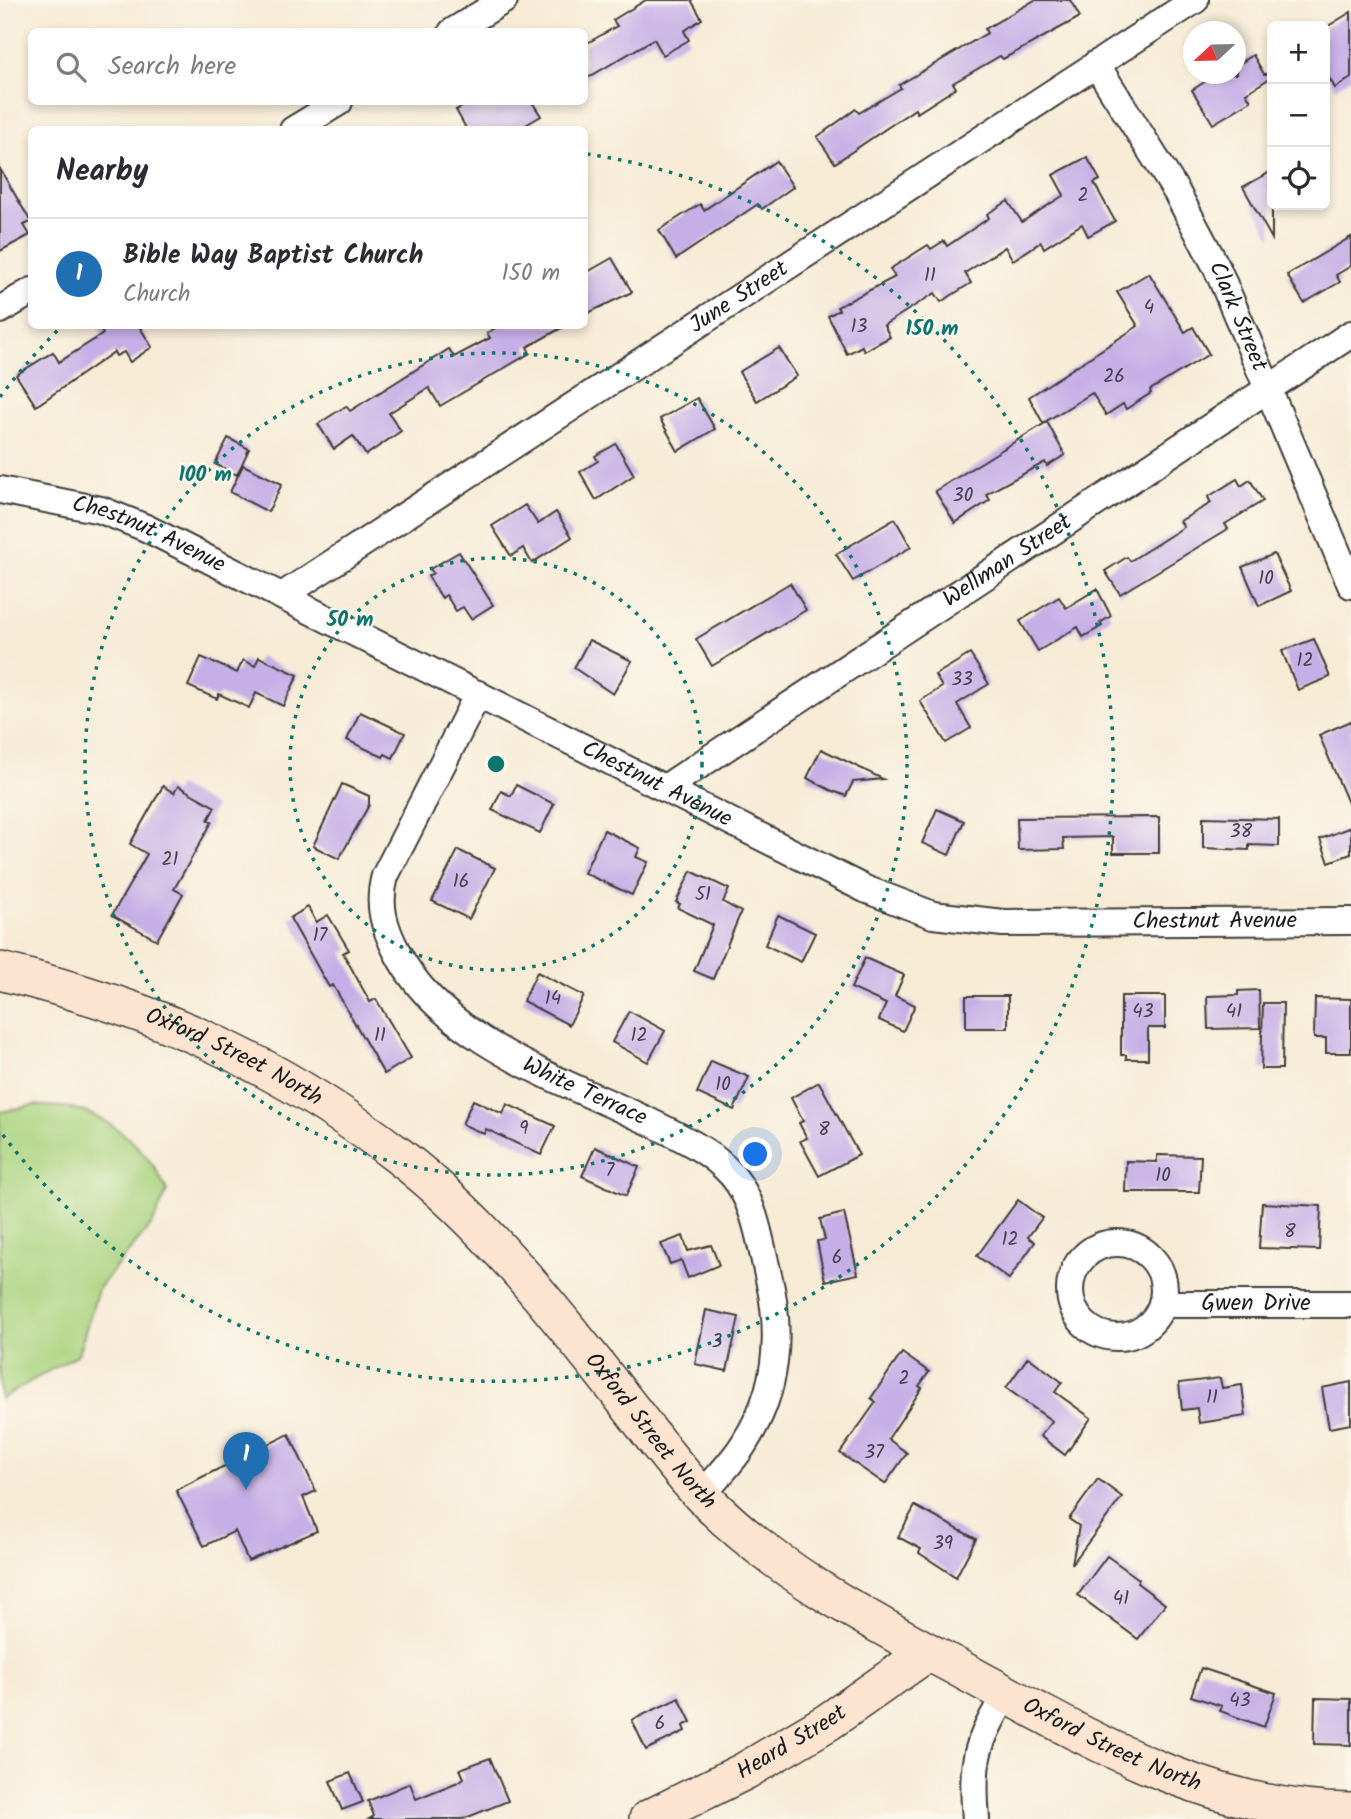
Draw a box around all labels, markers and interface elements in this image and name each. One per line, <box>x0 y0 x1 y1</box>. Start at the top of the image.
north arrow <box>1183 21 1246 84</box>
map controls <box>1267 21 1330 210</box>
button: + <box>1267 21 1330 84</box>
search box <box>28 28 588 105</box>
text: Search here <box>108 46 236 88</box>
icon: search <box>52 48 90 86</box>
button: − <box>1267 84 1330 147</box>
button: locate <box>1267 147 1330 210</box>
text: Nearby <box>56 148 148 196</box>
house number: 2 <box>1077 181 1089 211</box>
text: Bible Way Baptist Church <box>123 235 423 277</box>
street label: June Street <box>682 251 797 343</box>
text: 1 <box>76 256 82 292</box>
text: 150 m <box>501 256 560 292</box>
street label: Clark Street <box>1198 256 1277 378</box>
house number: 11 <box>924 261 936 291</box>
text: Church <box>123 277 190 313</box>
house number: 4 <box>1144 293 1154 323</box>
house number: 13 <box>851 312 868 342</box>
text: 150 m <box>905 313 959 346</box>
house number: 26 <box>1103 362 1125 392</box>
text: 100 m <box>178 459 232 492</box>
house number: 30 <box>953 481 973 511</box>
street label: Chestnut Avenue <box>69 487 232 583</box>
street label: Wellman Street <box>936 505 1081 617</box>
house number: 10 <box>1258 564 1274 594</box>
text: 50 m <box>326 604 373 637</box>
house number: 12 <box>1296 646 1314 676</box>
house number: 33 <box>951 665 973 695</box>
street label: Chestnut Avenue <box>575 731 738 837</box>
centre of rings <box>484 752 508 776</box>
house number: 38 <box>1230 817 1253 847</box>
house number: 21 <box>161 845 179 875</box>
house number: 16 <box>453 867 469 897</box>
house number: 51 <box>695 880 711 910</box>
street label: Chestnut Avenue <box>1132 903 1297 940</box>
house number: 17 <box>313 921 329 951</box>
house number: 14 <box>545 984 561 1014</box>
house number: 43 <box>1132 997 1154 1027</box>
house number: 41 <box>1226 997 1242 1027</box>
street label: Oxford Street North <box>140 999 329 1116</box>
house number: 11 <box>374 1021 386 1051</box>
house number: 12 <box>630 1021 648 1051</box>
street label: White Terrace <box>516 1048 653 1136</box>
house number: 10 <box>715 1070 731 1100</box>
house number: 9 <box>519 1114 529 1144</box>
house number: 8 <box>818 1115 830 1145</box>
your location <box>738 1137 772 1171</box>
house number: 7 <box>606 1156 616 1186</box>
house number: 10 <box>1155 1161 1171 1191</box>
house number: 8 <box>1284 1217 1296 1247</box>
house number: 12 <box>1001 1225 1019 1255</box>
house number: 6 <box>832 1243 842 1273</box>
street label: Gwen Drive <box>1201 1286 1311 1322</box>
house number: 3 <box>712 1327 723 1357</box>
street label: Oxford Street North <box>575 1345 725 1519</box>
house number: 2 <box>898 1364 910 1394</box>
house number: 11 <box>1206 1383 1218 1413</box>
pin: 1 <box>223 1432 269 1490</box>
house number: 37 <box>864 1438 885 1468</box>
house number: 39 <box>933 1529 953 1559</box>
house number: 41 <box>1113 1584 1129 1614</box>
house number: 43 <box>1229 1686 1251 1716</box>
street label: Oxford Street North <box>1016 1688 1206 1802</box>
street label: Heard Street <box>730 1695 856 1790</box>
house number: 6 <box>655 1709 665 1739</box>

